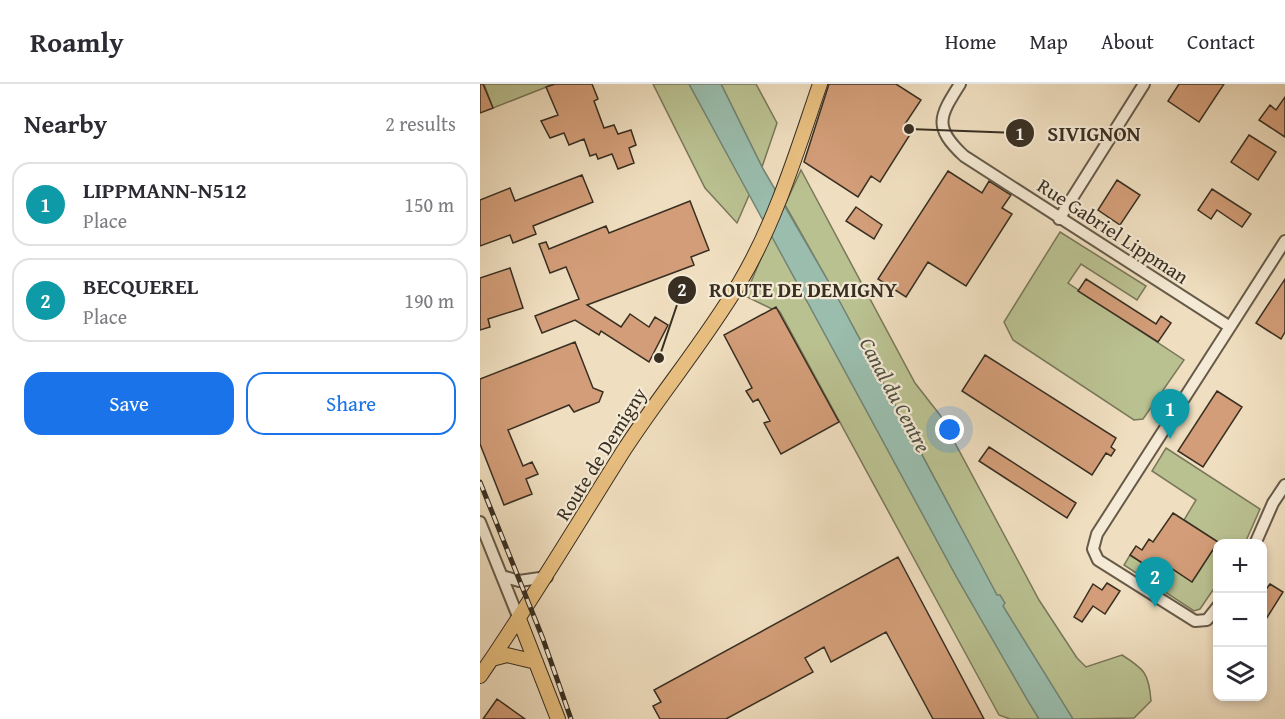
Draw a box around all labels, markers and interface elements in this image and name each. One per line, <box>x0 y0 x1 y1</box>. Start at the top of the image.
text: Roamly <box>30 21 124 62</box>
text: Home <box>945 26 996 57</box>
text: Map <box>1029 26 1068 57</box>
text: About <box>1101 26 1154 57</box>
text: Contact <box>1187 26 1255 57</box>
text: Nearby <box>24 104 107 143</box>
text: 2 results <box>385 109 456 138</box>
callout: SIVIGNON <box>1005 114 1152 153</box>
text: SIVIGNON <box>1047 118 1141 149</box>
text: 1 <box>1015 120 1025 147</box>
street label: Rue Gabriel Lippman <box>1032 171 1195 290</box>
text: LIPPMANN-N512 <box>83 174 247 206</box>
text: 1 <box>40 190 51 219</box>
text: 150 m <box>404 190 454 219</box>
text: Place <box>83 206 127 235</box>
text: BECQUEREL <box>83 270 198 302</box>
callout: ROUTE DE DEMIGNY <box>667 270 909 309</box>
text: ROUTE DE DEMIGNY <box>709 274 897 305</box>
text: 2 <box>677 276 687 303</box>
text: 2 <box>40 286 51 315</box>
text: 190 m <box>404 286 454 315</box>
text: Place <box>83 302 127 331</box>
water label: Canal du Centre <box>852 332 939 458</box>
button: Save <box>24 372 234 435</box>
button: Share <box>246 372 456 435</box>
street label: Route de Demigny <box>548 381 653 526</box>
pin: 1 <box>1150 390 1190 439</box>
your location <box>935 415 964 444</box>
map controls <box>1213 539 1267 701</box>
button: + <box>1213 539 1267 593</box>
pin: 2 <box>1136 558 1174 607</box>
button: − <box>1213 593 1267 647</box>
button: layers <box>1213 647 1267 701</box>

